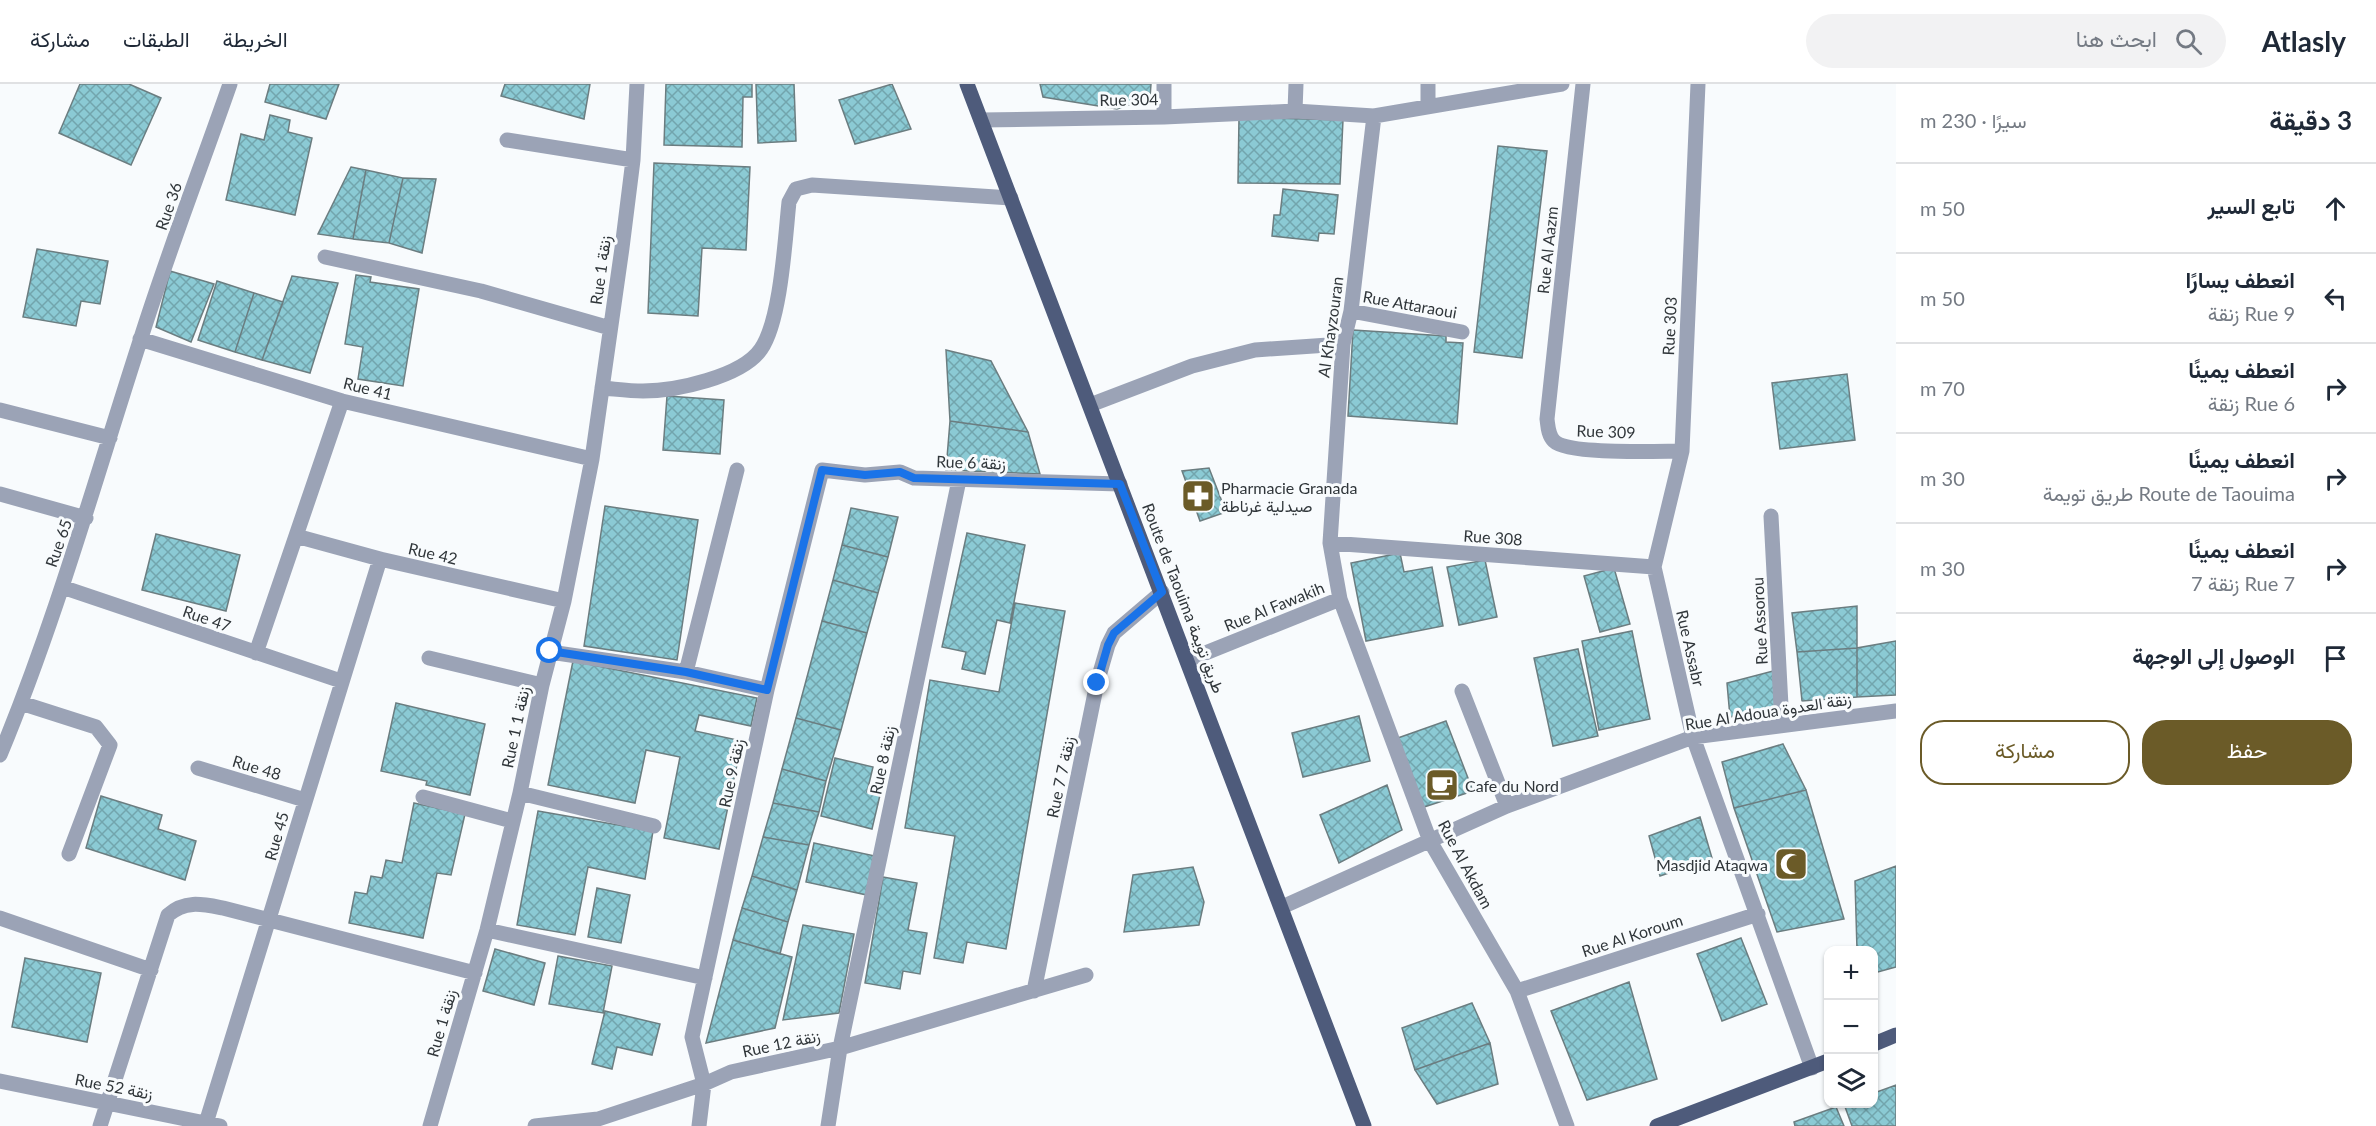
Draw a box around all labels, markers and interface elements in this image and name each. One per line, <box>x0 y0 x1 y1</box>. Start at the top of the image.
search box <box>1806 14 2226 68</box>
text: Atlasly <box>2262 24 2346 58</box>
text: ابحث هنا <box>2076 25 2157 52</box>
icon: search <box>2172 25 2205 58</box>
text: مشاركة <box>30 26 90 51</box>
text: الطبقات <box>123 26 190 51</box>
text: الخريطة <box>223 26 288 51</box>
street label: Rue 304 <box>1099 89 1159 109</box>
text: 3 دقيقة <box>2269 104 2352 136</box>
text: سيرًا · 230 m <box>1920 108 2027 132</box>
street label: Rue 36 <box>151 179 185 233</box>
text: تابع السير <box>2208 192 2295 219</box>
icon: ahead <box>2319 192 2352 225</box>
text: 50 m <box>1920 196 1965 220</box>
street label: Rue Al Aazm <box>1533 205 1561 295</box>
street label: Rue 1 زنقة <box>586 234 616 306</box>
text: انعطف يسارًا <box>2186 266 2295 293</box>
street label: Al Khayzouran <box>1314 275 1346 379</box>
icon: left <box>2319 282 2352 315</box>
street label: Rue Attaraoui <box>1361 286 1459 322</box>
text: 50 m <box>1920 286 1965 310</box>
street label: Rue 303 <box>1658 296 1680 356</box>
text: Rue 9 زنقة <box>2208 301 2295 325</box>
text: انعطف يمينًا <box>2188 356 2295 383</box>
icon: right <box>2319 372 2352 405</box>
street label: Rue 41 <box>342 373 394 403</box>
text: 70 m <box>1920 376 1965 400</box>
text: Rue 6 زنقة <box>2208 391 2295 415</box>
street label: Rue 309 <box>1576 420 1636 442</box>
text: انعطف يمينًا <box>2188 446 2295 473</box>
street label: Rue 6 زنقة <box>936 451 1006 475</box>
icon: right <box>2319 462 2352 495</box>
text: 30 m <box>1920 466 1965 490</box>
pharmacy icon: Pharmacie Granada صيدلية غرناطة <box>1180 478 1216 514</box>
place label: Pharmacie Granada صيدلية غرناطة <box>1221 478 1357 517</box>
text: Route de Taouima طريق تويمة <box>2043 481 2295 505</box>
street label: Route de Taouima طريق تويمة <box>1137 500 1229 696</box>
street label: Rue 65 <box>41 516 75 570</box>
street label: Rue 308 <box>1463 525 1523 549</box>
text: انعطف يمينًا <box>2188 536 2295 563</box>
street label: Rue 42 <box>407 538 459 568</box>
icon: right <box>2319 552 2352 585</box>
text: 30 m <box>1920 556 1965 580</box>
text: Rue 7 زنقة 7 <box>2191 571 2295 595</box>
street label: Rue Al Fawakih <box>1221 577 1327 635</box>
street label: Rue Assorou <box>1747 577 1771 665</box>
street label: Rue 47 <box>180 601 234 635</box>
street label: Rue Assabr <box>1673 608 1709 688</box>
route start <box>536 637 562 663</box>
text: الوصول إلى الوجهة <box>2132 642 2295 669</box>
icon: arrive <box>2319 642 2352 675</box>
route end <box>1083 669 1109 695</box>
street label: Rue 1 زنقة 1 <box>497 684 535 770</box>
street label: Rue Al Adoua زنقة العدوة <box>1683 688 1853 736</box>
button: مشاركة <box>1920 720 2130 785</box>
button: حفظ <box>2142 720 2352 785</box>
street label: Rue 8 زنقة <box>865 724 900 797</box>
street label: Rue 7 زنقة 7 <box>1042 734 1080 820</box>
street label: Rue 9 زنقة <box>714 737 749 810</box>
street label: Rue 48 <box>230 751 284 783</box>
cafe icon: Cafe du Nord <box>1424 767 1460 803</box>
place label: Cafe du Nord <box>1465 776 1559 795</box>
street label: Rue 45 <box>260 809 292 863</box>
street label: Rue Al Akdam <box>1435 817 1497 911</box>
mosque icon: Masdjid Ataqwa <box>1773 846 1809 882</box>
place label: Masdjid Ataqwa <box>1656 855 1768 874</box>
street label: Rue Al Koroum <box>1579 910 1685 960</box>
map controls <box>1824 946 1878 1108</box>
button: + <box>1824 946 1878 1000</box>
street label: Rue 1 زنقة <box>422 987 462 1060</box>
button: − <box>1824 1000 1878 1054</box>
street label: Rue 12 زنقة <box>740 1025 822 1062</box>
button: layers <box>1824 1054 1878 1108</box>
street label: Rue 52 زنقة <box>73 1069 155 1105</box>

